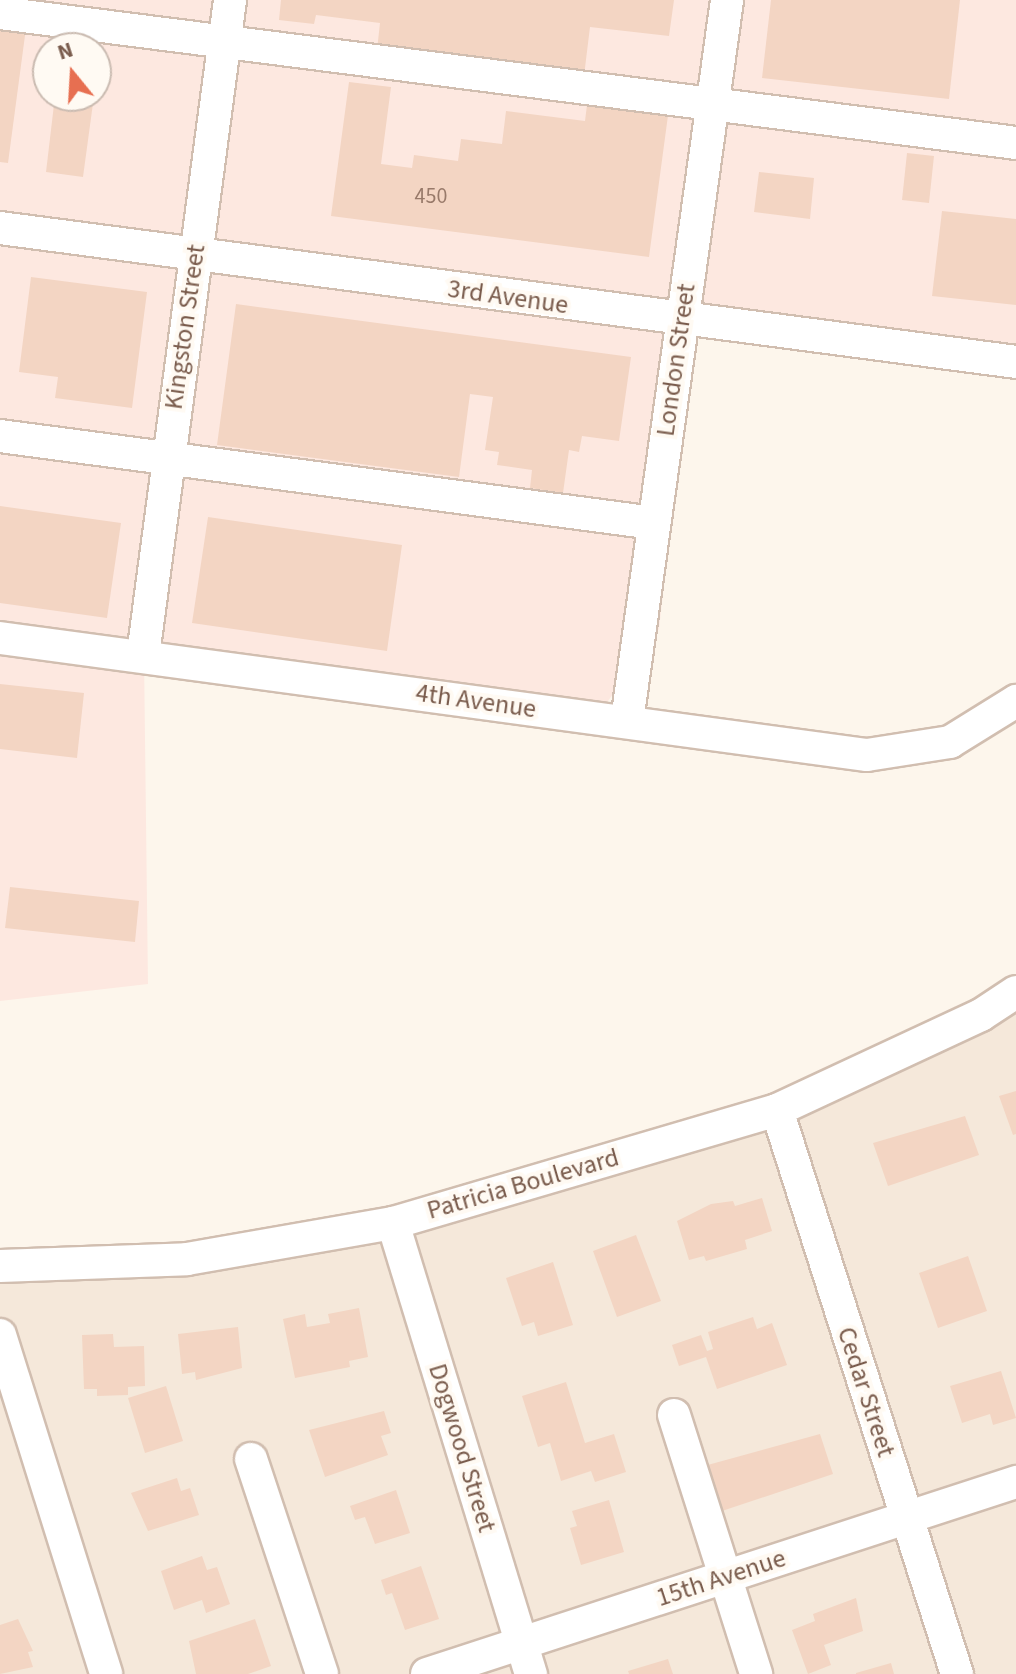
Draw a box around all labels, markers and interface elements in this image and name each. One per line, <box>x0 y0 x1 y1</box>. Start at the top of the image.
north arrow <box>32 32 112 112</box>
text: N <box>53 34 77 69</box>
house number: 450 <box>415 184 447 210</box>
street label: Kingston Street <box>158 243 212 411</box>
street label: 3rd Avenue <box>446 273 570 321</box>
street label: London Street <box>650 282 702 438</box>
street label: 4th Avenue <box>414 677 538 725</box>
street label: Patricia Boulevard <box>423 1142 623 1226</box>
street label: Cedar Street <box>830 1323 902 1461</box>
street label: Dogwood Street <box>422 1360 502 1536</box>
street label: 15th Avenue <box>652 1542 790 1614</box>

